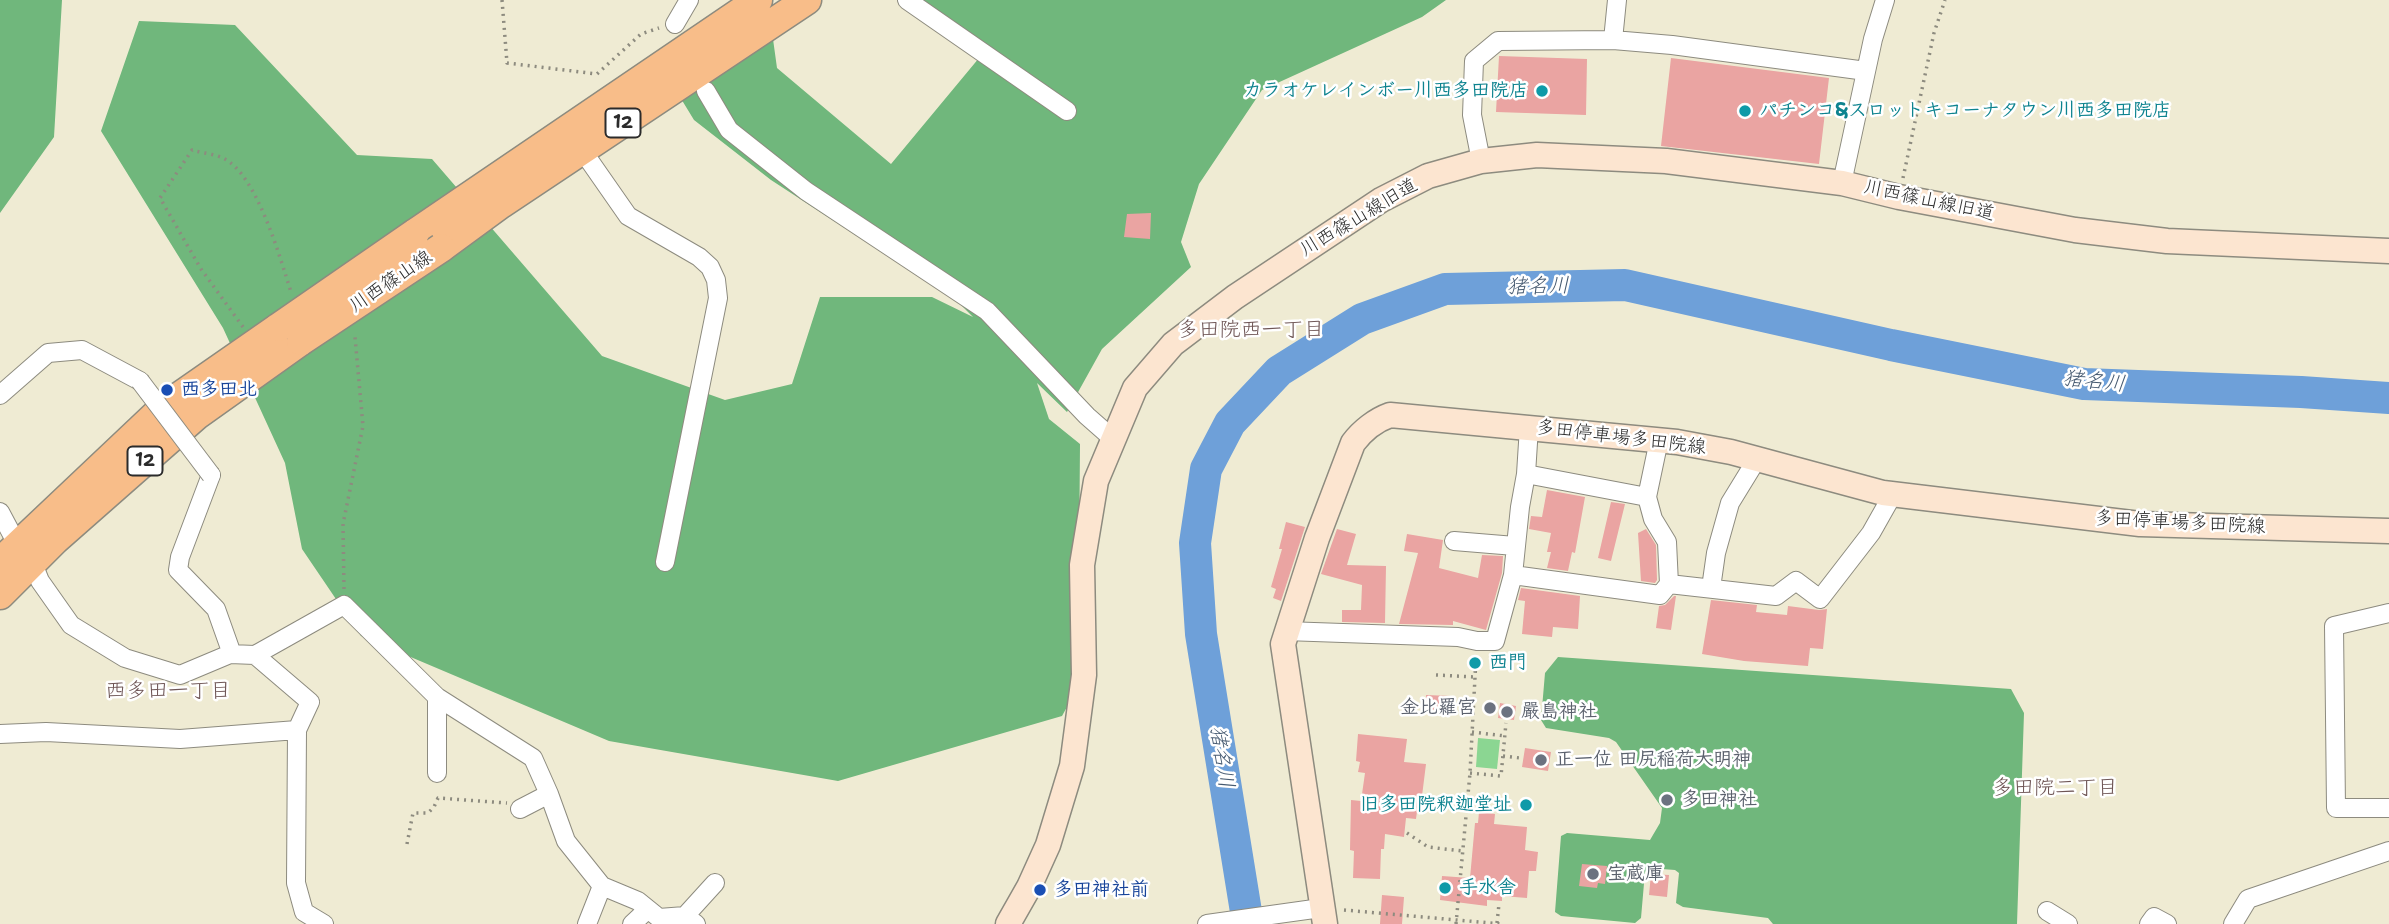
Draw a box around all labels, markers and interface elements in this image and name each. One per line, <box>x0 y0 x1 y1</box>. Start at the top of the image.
place label: カラオケレインボー川西多田院店 <box>1243 80 1528 102</box>
marker: カラオケレインボー川西多田院店 <box>1534 83 1550 99</box>
place label: パチンコ&スロットキコーナタウン川西多田院店 <box>1759 100 2171 122</box>
marker: パチンコ&スロットキコーナタウン川西多田院店 <box>1737 103 1753 119</box>
road number: 12 <box>606 109 640 138</box>
street label: 川西篠山線旧道 <box>1296 174 1422 262</box>
street label: 川西篠山線旧道 <box>1862 176 1996 226</box>
street label: 川西篠山線 <box>345 246 437 318</box>
water label: 猪名川 <box>1506 274 1570 300</box>
district label: 多田院西一丁目 <box>1178 318 1324 344</box>
water label: 猪名川 <box>2061 366 2127 398</box>
place label: 西多田北 <box>181 379 257 401</box>
marker: 西多田北 <box>159 382 175 398</box>
street label: 多田停車場多田院線 <box>1535 416 1707 460</box>
road number: 12 <box>128 447 162 476</box>
street label: 多田停車場多田院線 <box>2094 507 2266 539</box>
place label: 西門 <box>1489 652 1527 674</box>
marker: 西門 <box>1467 655 1483 671</box>
district label: 西多田一丁目 <box>105 679 231 705</box>
place label: 金比羅宮 <box>1400 697 1476 719</box>
marker: 金比羅宮 <box>1482 700 1498 716</box>
place label: 嚴島神社 <box>1521 701 1597 723</box>
marker: 嚴島神社 <box>1499 704 1515 720</box>
water label: 猪名川 <box>1204 724 1238 790</box>
place label: 正一位 田尻稲荷大明神 <box>1555 749 1752 771</box>
marker: 正一位 田尻稲荷大明神 <box>1533 752 1549 768</box>
district label: 多田院二丁目 <box>1992 776 2118 802</box>
place label: 多田神社 <box>1681 789 1757 811</box>
marker: 多田神社 <box>1659 792 1675 808</box>
place label: 旧多田院釈迦堂址 <box>1360 794 1512 816</box>
marker: 旧多田院釈迦堂址 <box>1518 797 1534 813</box>
place label: 宝蔵庫 <box>1607 863 1664 885</box>
marker: 宝蔵庫 <box>1585 866 1601 882</box>
place label: 手水舎 <box>1459 877 1516 899</box>
place label: 多田神社前 <box>1054 879 1149 901</box>
marker: 手水舎 <box>1437 880 1453 896</box>
marker: 多田神社前 <box>1032 882 1048 898</box>

